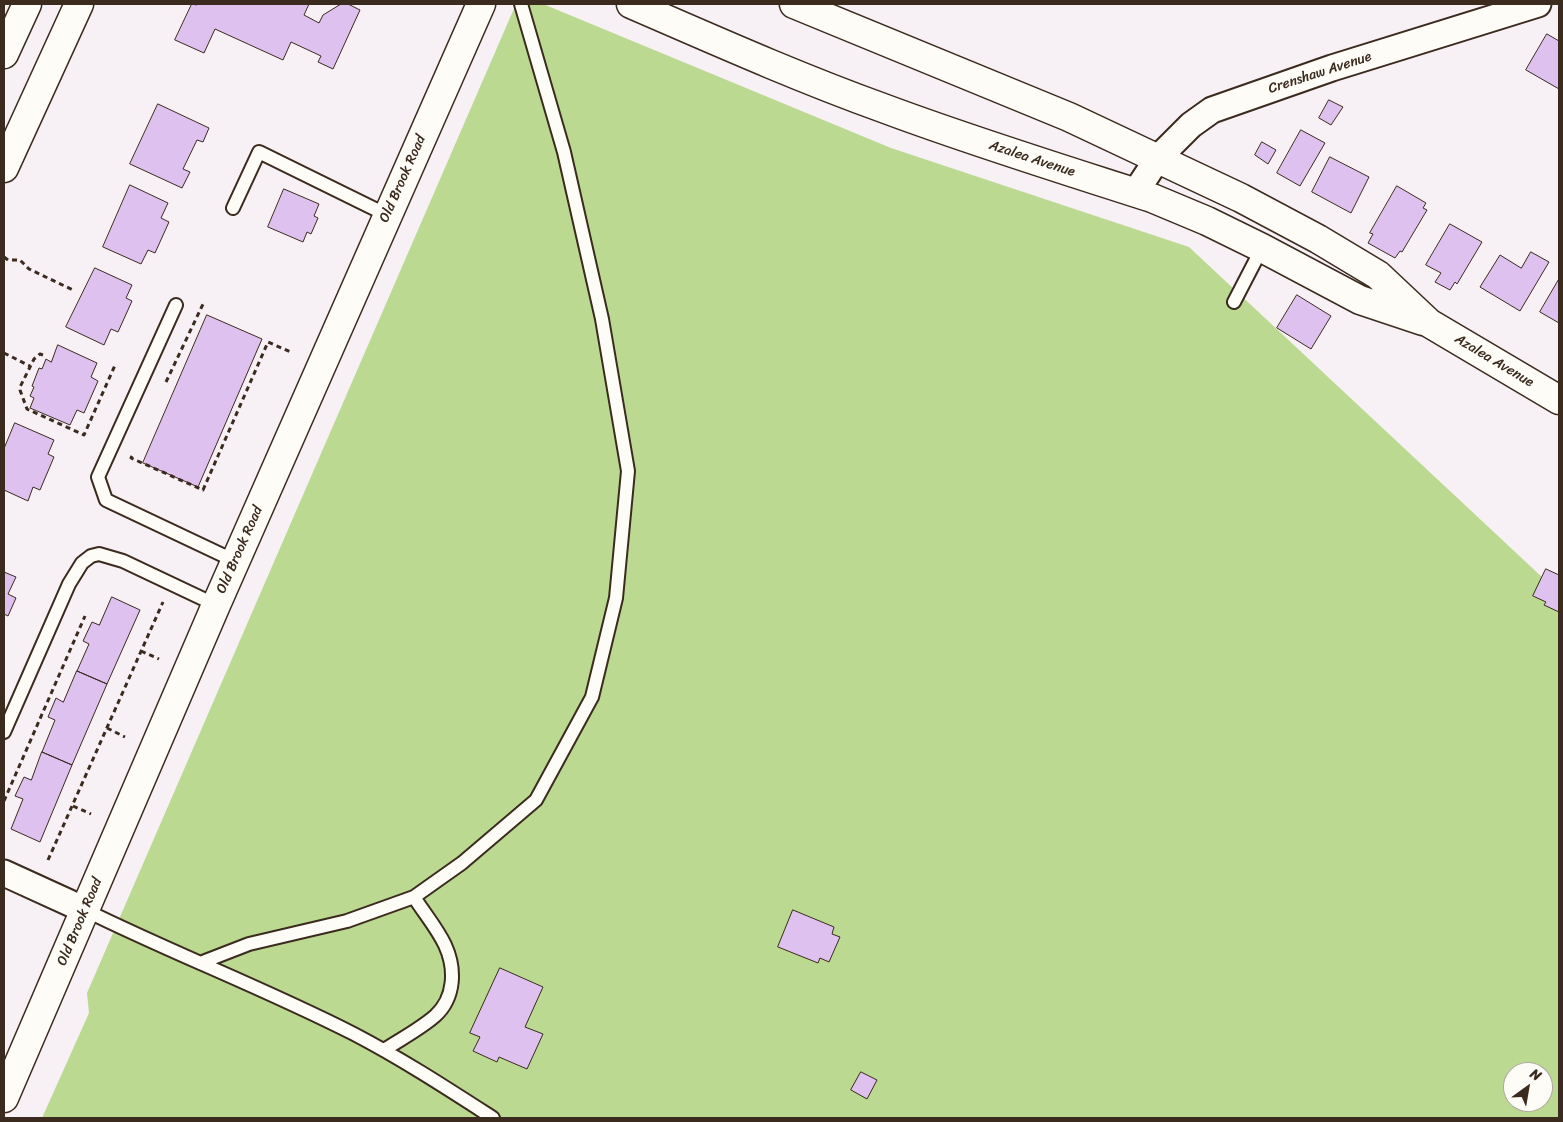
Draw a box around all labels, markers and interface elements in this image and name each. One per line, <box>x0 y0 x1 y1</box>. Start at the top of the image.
street label: Crenshaw Avenue <box>1266 48 1374 98</box>
street label: Old Brook Road <box>376 133 430 225</box>
street label: Azalea Avenue <box>987 137 1077 181</box>
street label: Azalea Avenue <box>1451 331 1537 391</box>
street label: Old Brook Road <box>213 504 267 596</box>
street label: Old Brook Road <box>54 875 106 969</box>
north arrow <box>1503 1062 1553 1112</box>
text: N <box>1525 1062 1546 1088</box>

